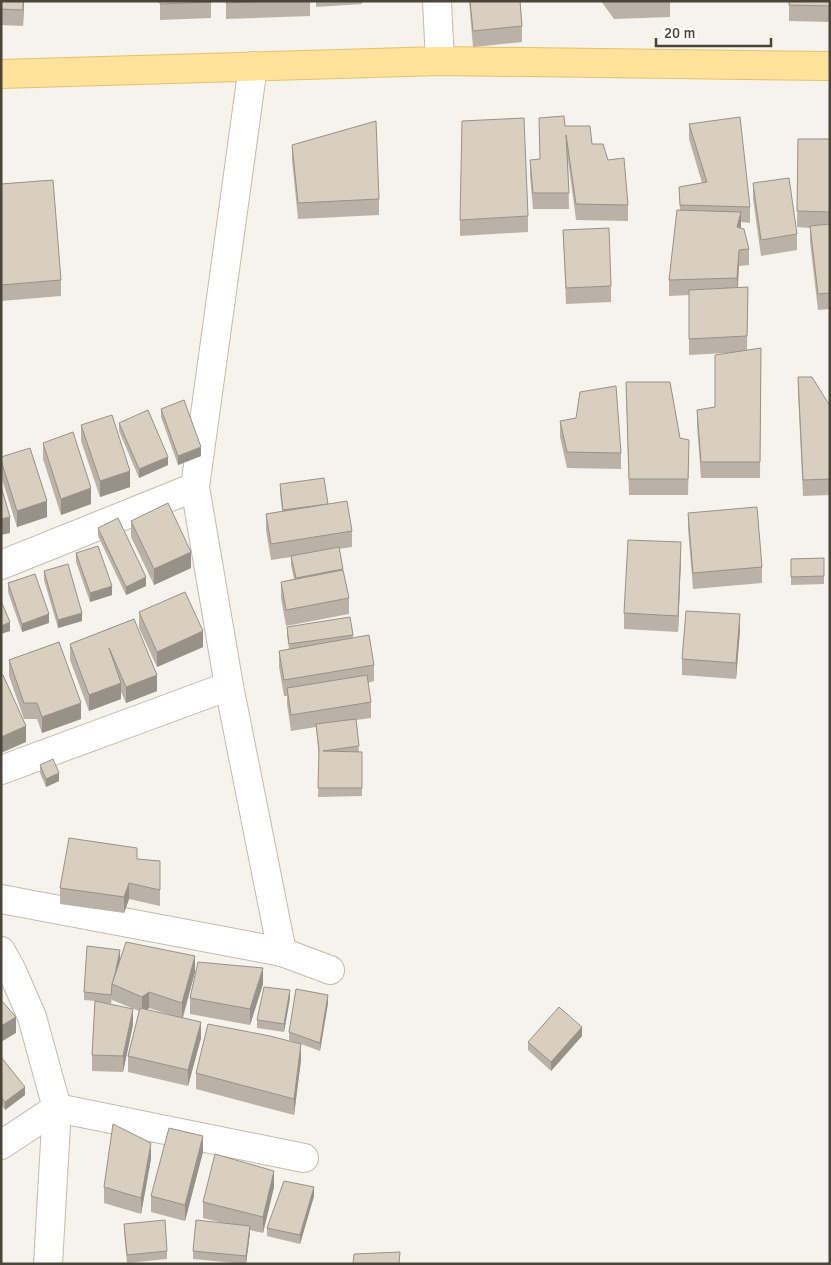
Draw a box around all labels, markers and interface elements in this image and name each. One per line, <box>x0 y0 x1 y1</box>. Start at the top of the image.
scale bar <box>656 15 771 47</box>
text: 20 m <box>664 24 695 42</box>

